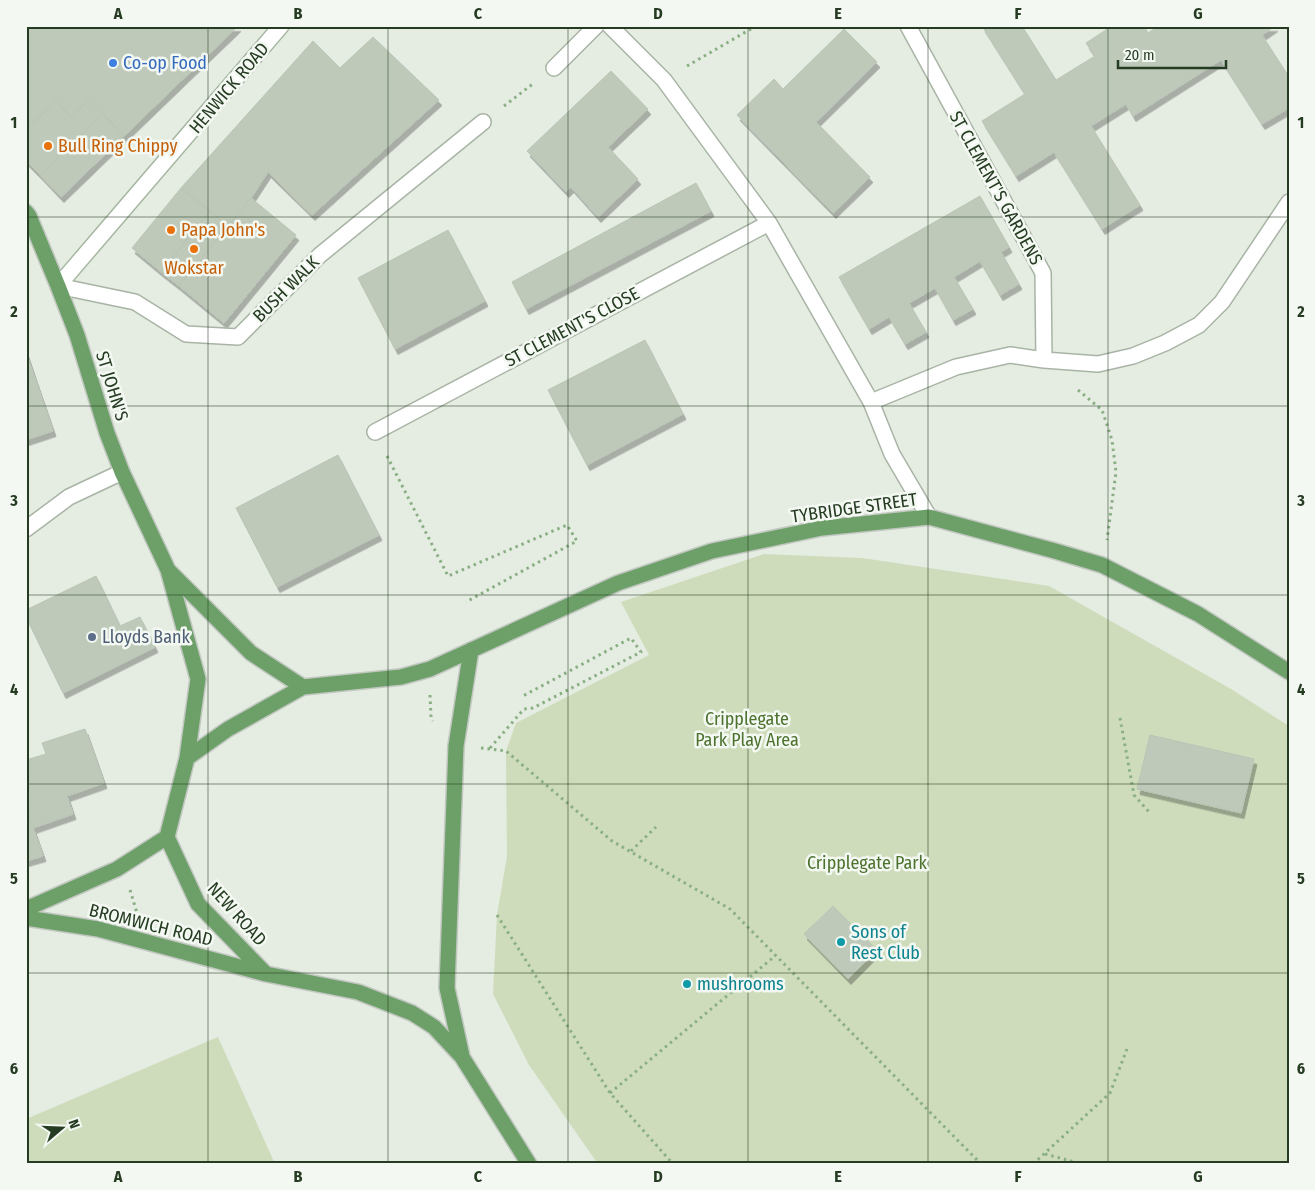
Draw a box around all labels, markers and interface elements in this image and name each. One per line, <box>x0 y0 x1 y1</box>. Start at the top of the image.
text: A <box>113 4 123 23</box>
text: B <box>294 4 303 23</box>
text: C <box>474 4 483 23</box>
text: D <box>653 4 663 23</box>
text: E <box>834 4 842 23</box>
text: F <box>1014 4 1022 23</box>
text: G <box>1193 4 1203 23</box>
street label: HENWICK ROAD <box>185 38 273 138</box>
scale bar <box>1118 38 1225 70</box>
text: 20 m <box>1125 46 1155 64</box>
place label: Co-op Food <box>123 52 207 74</box>
marker: Co-op Food <box>107 57 119 69</box>
street label: ST CLEMENT'S GARDENS <box>945 107 1047 269</box>
text: 1 <box>11 113 17 132</box>
text: 1 <box>1298 113 1304 132</box>
place label: Bull Ring Chippy <box>58 135 178 157</box>
marker: Bull Ring Chippy <box>42 140 54 152</box>
place label: Papa John's <box>181 219 265 241</box>
marker: Papa John's <box>165 224 177 236</box>
marker: Wokstar <box>188 243 200 255</box>
street label: BUSH WALK <box>248 251 324 327</box>
place label: Wokstar <box>164 257 225 279</box>
street label: ST CLEMENT'S CLOSE <box>501 282 643 372</box>
text: 2 <box>9 302 18 321</box>
text: 2 <box>1296 302 1305 321</box>
street label: ST JOHN'S <box>91 348 133 424</box>
street label: TYBRIDGE STREET <box>790 488 919 528</box>
text: 3 <box>9 491 18 510</box>
text: 3 <box>1296 491 1305 510</box>
place label: Lloyds Bank <box>102 626 190 648</box>
marker: Lloyds Bank <box>86 631 98 643</box>
text: 4 <box>10 680 18 699</box>
text: 4 <box>1297 680 1305 699</box>
park label: Cripplegate Park Play Area <box>695 708 799 751</box>
park label: Cripplegate Park <box>807 852 928 874</box>
text: 5 <box>10 869 18 888</box>
text: 5 <box>1297 869 1305 888</box>
street label: NEW ROAD <box>203 878 271 950</box>
street label: BROMWICH ROAD <box>87 899 215 951</box>
place label: Sons of Rest Club <box>851 921 920 964</box>
marker: Sons of Rest Club <box>835 936 847 948</box>
place label: mushrooms <box>697 973 784 995</box>
marker: mushrooms <box>681 978 693 990</box>
text: 6 <box>10 1059 18 1078</box>
text: 6 <box>1297 1059 1305 1078</box>
north arrow <box>38 1102 88 1152</box>
text: N <box>64 1117 83 1131</box>
text: A <box>113 1167 123 1186</box>
text: B <box>294 1167 303 1186</box>
text: C <box>474 1167 483 1186</box>
text: D <box>653 1167 663 1186</box>
text: E <box>834 1167 842 1186</box>
text: F <box>1014 1167 1022 1186</box>
text: G <box>1193 1167 1203 1186</box>

